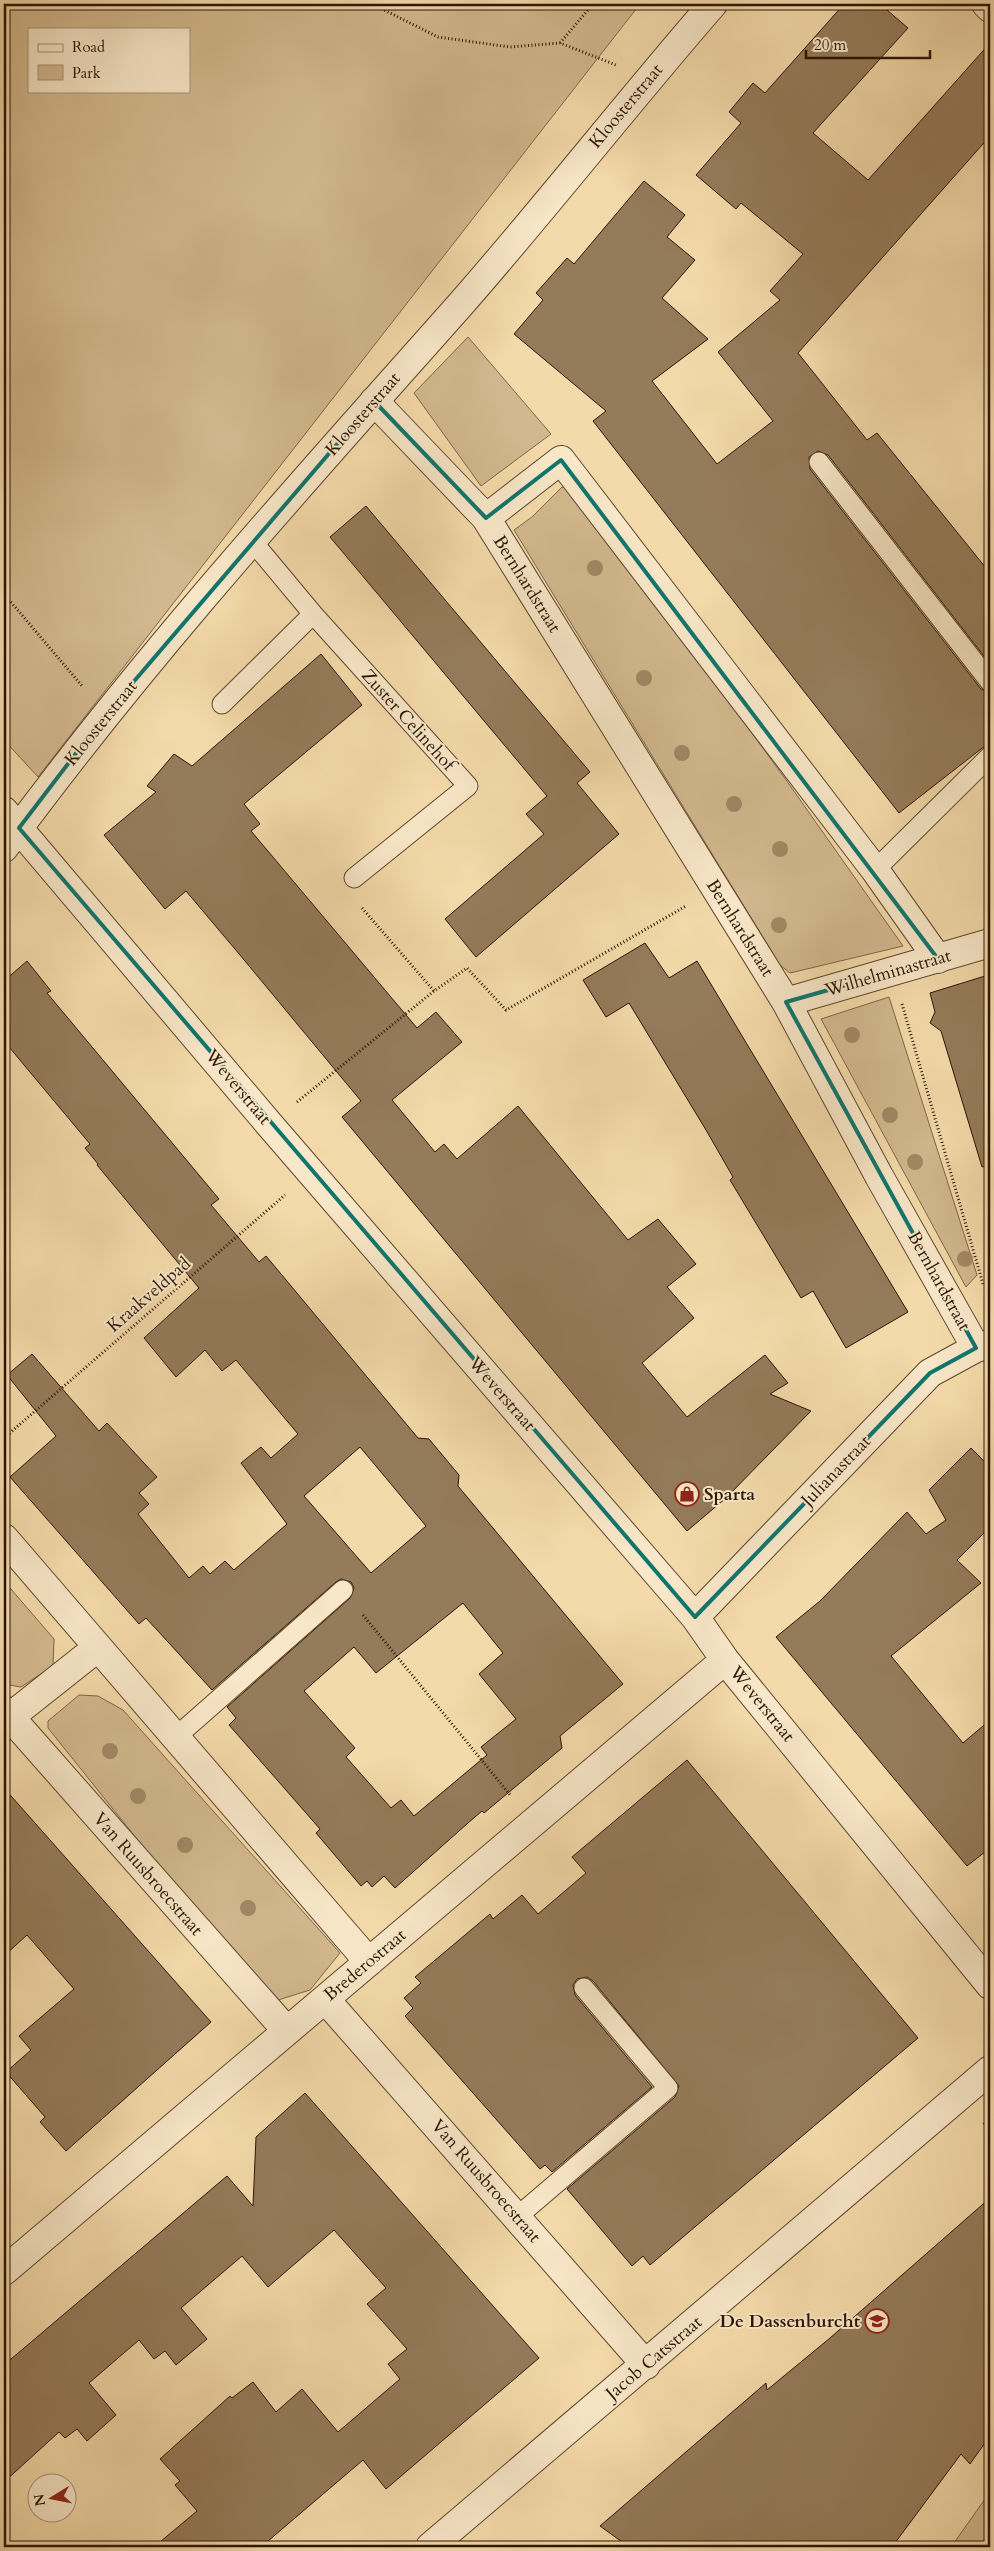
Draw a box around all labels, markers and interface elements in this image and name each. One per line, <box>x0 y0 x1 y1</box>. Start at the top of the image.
legend <box>28 28 190 92</box>
scale bar <box>806 28 930 60</box>
text: 20 m <box>814 35 846 55</box>
text: Road <box>72 37 105 57</box>
street label: Kloosterstraat <box>583 58 669 154</box>
text: Park <box>72 63 101 83</box>
street label: Kloosterstraat <box>320 367 407 461</box>
street label: Bernhardstraat <box>487 531 567 638</box>
street label: Zuster Celinehof <box>356 664 463 779</box>
street label: Kloosterstraat <box>59 675 143 771</box>
street label: Bernhardstraat <box>700 875 780 982</box>
street label: Wilhelminastraat <box>821 943 954 1003</box>
street label: Weverstraat <box>198 1043 277 1130</box>
street label: Bernhardstraat <box>901 1227 977 1336</box>
street label: Kraakveldpad <box>102 1251 197 1338</box>
street label: Weverstraat <box>462 1351 542 1437</box>
street label: Julianastraat <box>793 1429 877 1515</box>
shop icon: Sparta <box>674 1481 700 1507</box>
place label: Sparta <box>704 1482 755 1507</box>
street label: Weverstraat <box>723 1660 801 1748</box>
street label: Van Ruusbroecstraat <box>87 1807 209 1941</box>
street label: Brederostraat <box>318 1923 412 2007</box>
street label: Van Ruusbroecstraat <box>425 2114 547 2248</box>
school or university icon: De Dassenburcht <box>864 2308 890 2334</box>
place label: De Dassenburcht <box>720 2309 861 2334</box>
street label: Jacob Catsstraat <box>598 2310 708 2408</box>
north arrow <box>28 2474 78 2524</box>
text: N <box>29 2493 50 2508</box>

